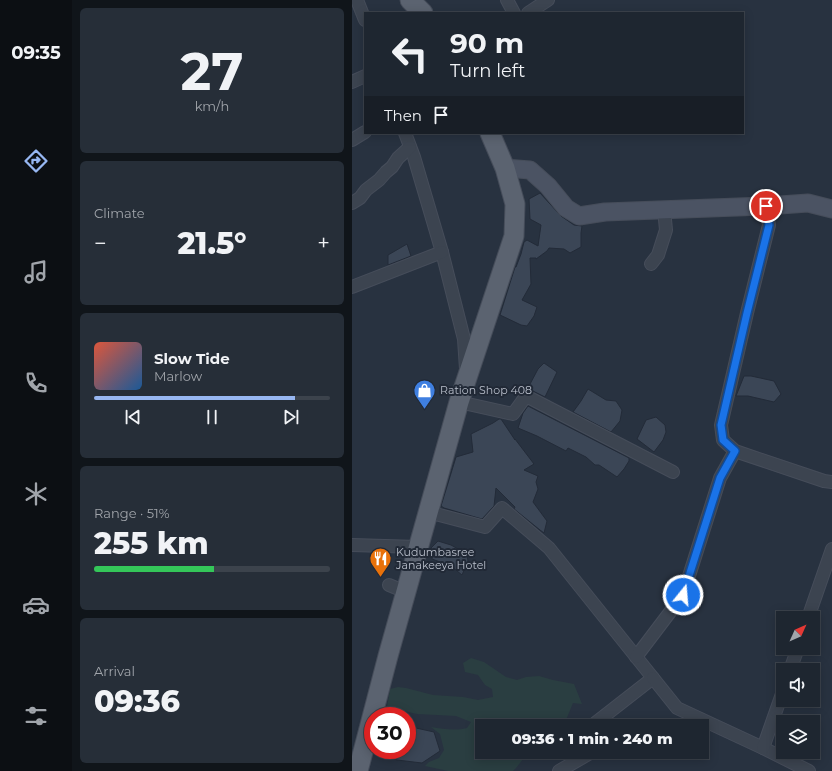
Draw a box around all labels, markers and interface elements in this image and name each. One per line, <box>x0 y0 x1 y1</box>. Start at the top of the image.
text: 90 m <box>450 26 524 60</box>
icon: left <box>384 28 436 80</box>
text: 27 <box>181 40 243 103</box>
text: 09:35 <box>11 42 61 64</box>
text: Turn left <box>450 60 525 82</box>
text: km/h <box>195 98 229 114</box>
icon: arrive <box>430 104 452 126</box>
text: Then <box>384 106 422 125</box>
icon: directions <box>22 147 50 175</box>
pin <box>749 189 783 223</box>
icon: arrive <box>755 195 777 217</box>
text: Climate <box>94 205 145 221</box>
text: 21.5° <box>177 225 247 262</box>
text: − <box>94 230 107 257</box>
text: + <box>317 230 330 257</box>
icon: music <box>22 258 50 286</box>
text: Slow Tide <box>154 349 230 368</box>
text: Marlow <box>154 368 202 384</box>
icon: phone <box>22 369 50 397</box>
shop icon: Ration Shop 408 <box>412 377 438 410</box>
place label: Ration Shop 408 <box>440 383 532 397</box>
icon: previous <box>122 406 144 428</box>
icon: pause <box>201 406 223 428</box>
icon: next <box>280 406 302 428</box>
icon: climate <box>22 480 50 508</box>
text: Range · 51% <box>94 505 169 521</box>
text: 255 km <box>94 525 209 562</box>
restaurant icon: Kudumbasree Janakeeya Hotel <box>368 545 394 578</box>
place label: Kudumbasree Janakeeya Hotel <box>395 545 486 572</box>
position arrow <box>662 574 704 616</box>
icon: car <box>22 591 50 619</box>
north arrow <box>776 611 820 655</box>
map controls <box>776 611 820 759</box>
text: Arrival <box>94 663 135 679</box>
button: sound <box>776 663 820 707</box>
text: 09:36 <box>94 683 180 720</box>
icon: filters <box>22 702 50 730</box>
speed limit sign: 30 <box>364 707 416 759</box>
button: layers <box>776 715 820 759</box>
text: 09:36 · 1 min · 240 m <box>511 729 673 748</box>

